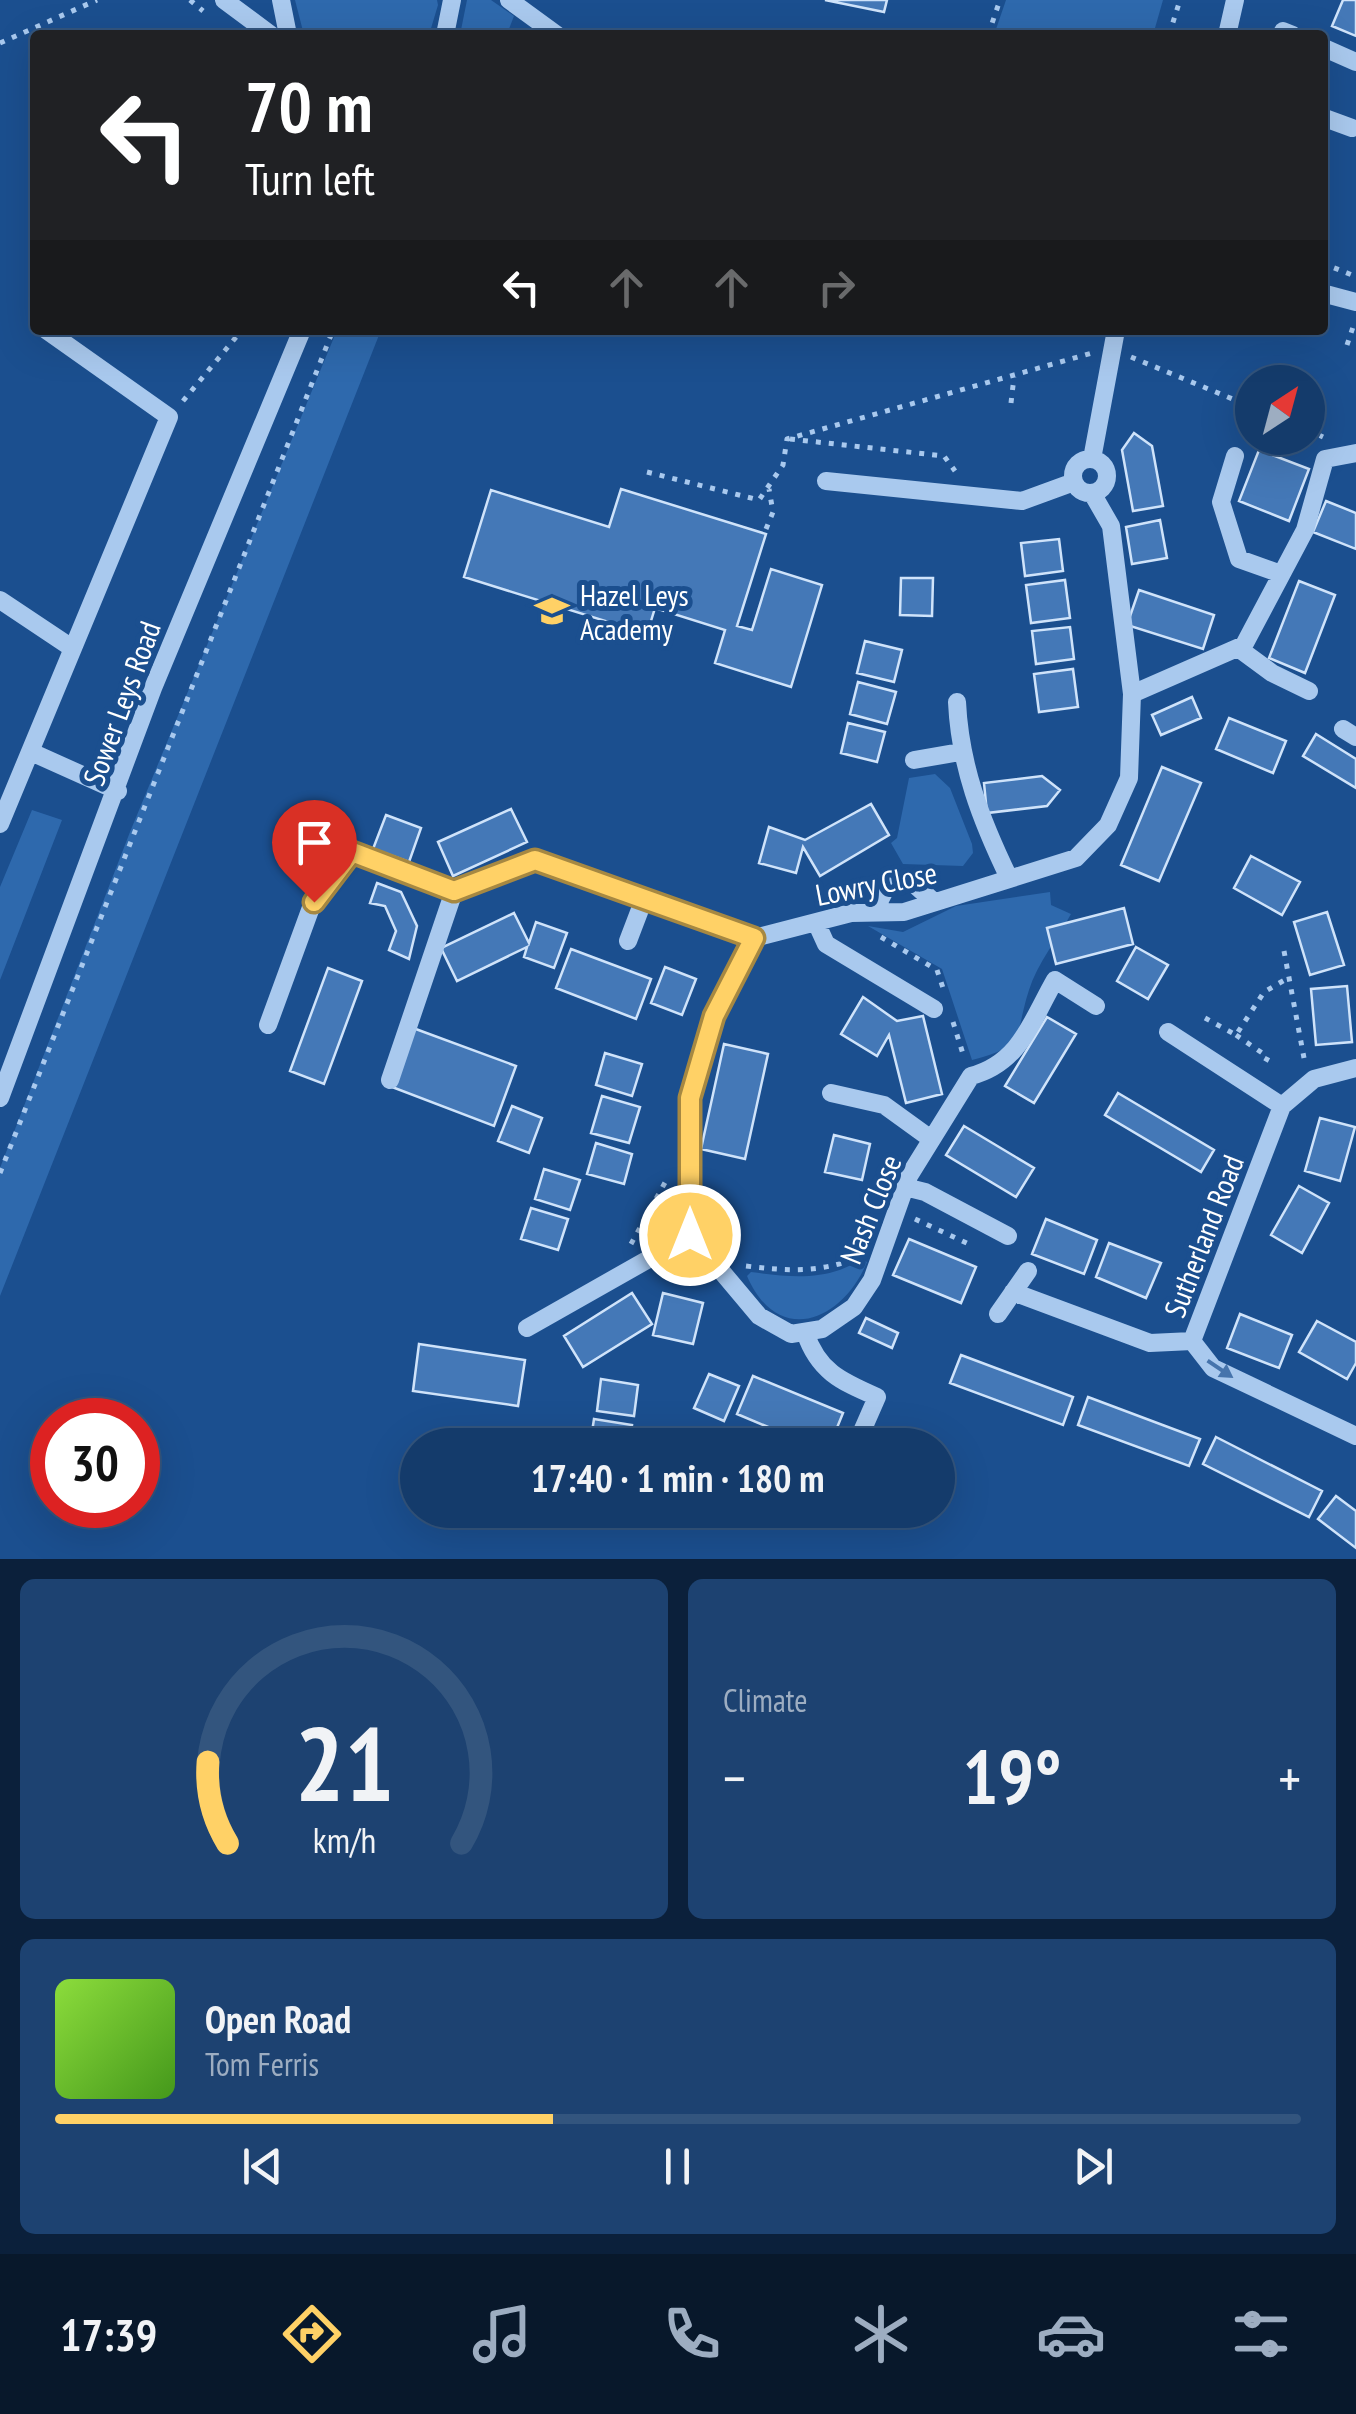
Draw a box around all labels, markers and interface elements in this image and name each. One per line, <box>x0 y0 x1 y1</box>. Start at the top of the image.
text: 70 m <box>245 61 373 151</box>
icon: left <box>80 70 210 200</box>
text: Turn left <box>245 149 375 207</box>
icon: left <box>494 260 549 315</box>
icon: ahead <box>599 260 654 315</box>
icon: ahead <box>704 260 759 315</box>
icon: right <box>809 260 864 315</box>
north arrow <box>1235 365 1325 455</box>
map controls <box>1235 365 1325 455</box>
place label: Hazel Leys Academy <box>580 575 689 648</box>
school or university icon: Hazel Leys Academy <box>533 592 571 630</box>
street label: Sower Leys Road <box>73 616 169 790</box>
pin <box>272 800 357 903</box>
icon: arrive <box>287 815 342 870</box>
street label: Lowry Close <box>812 852 940 914</box>
street label: Nash Close <box>831 1149 909 1269</box>
street label: Sutherland Road <box>1154 1149 1252 1323</box>
position arrow <box>638 1183 742 1287</box>
one-way arrow <box>1206 1358 1233 1378</box>
speed limit sign: 30 <box>30 1398 160 1528</box>
text: 17:40 · 1 min · 180 m <box>531 1453 824 1502</box>
text: Climate <box>723 1679 807 1721</box>
text: 21 <box>294 1695 394 1830</box>
text: 19° <box>962 1728 1062 1825</box>
text: − <box>723 1742 746 1813</box>
text: + <box>1278 1742 1301 1813</box>
text: km/h <box>312 1817 376 1863</box>
text: Open Road <box>205 1994 351 2043</box>
text: Tom Ferris <box>205 2043 319 2085</box>
icon: previous <box>235 2139 290 2194</box>
icon: pause <box>650 2139 705 2194</box>
icon: next <box>1066 2139 1121 2194</box>
icon: directions <box>277 2299 347 2369</box>
icon: music <box>467 2299 537 2369</box>
icon: phone <box>657 2299 727 2369</box>
icon: climate <box>846 2299 916 2369</box>
icon: car <box>1036 2299 1106 2369</box>
icon: filters <box>1226 2299 1296 2369</box>
text: 17:39 <box>60 2305 157 2363</box>

